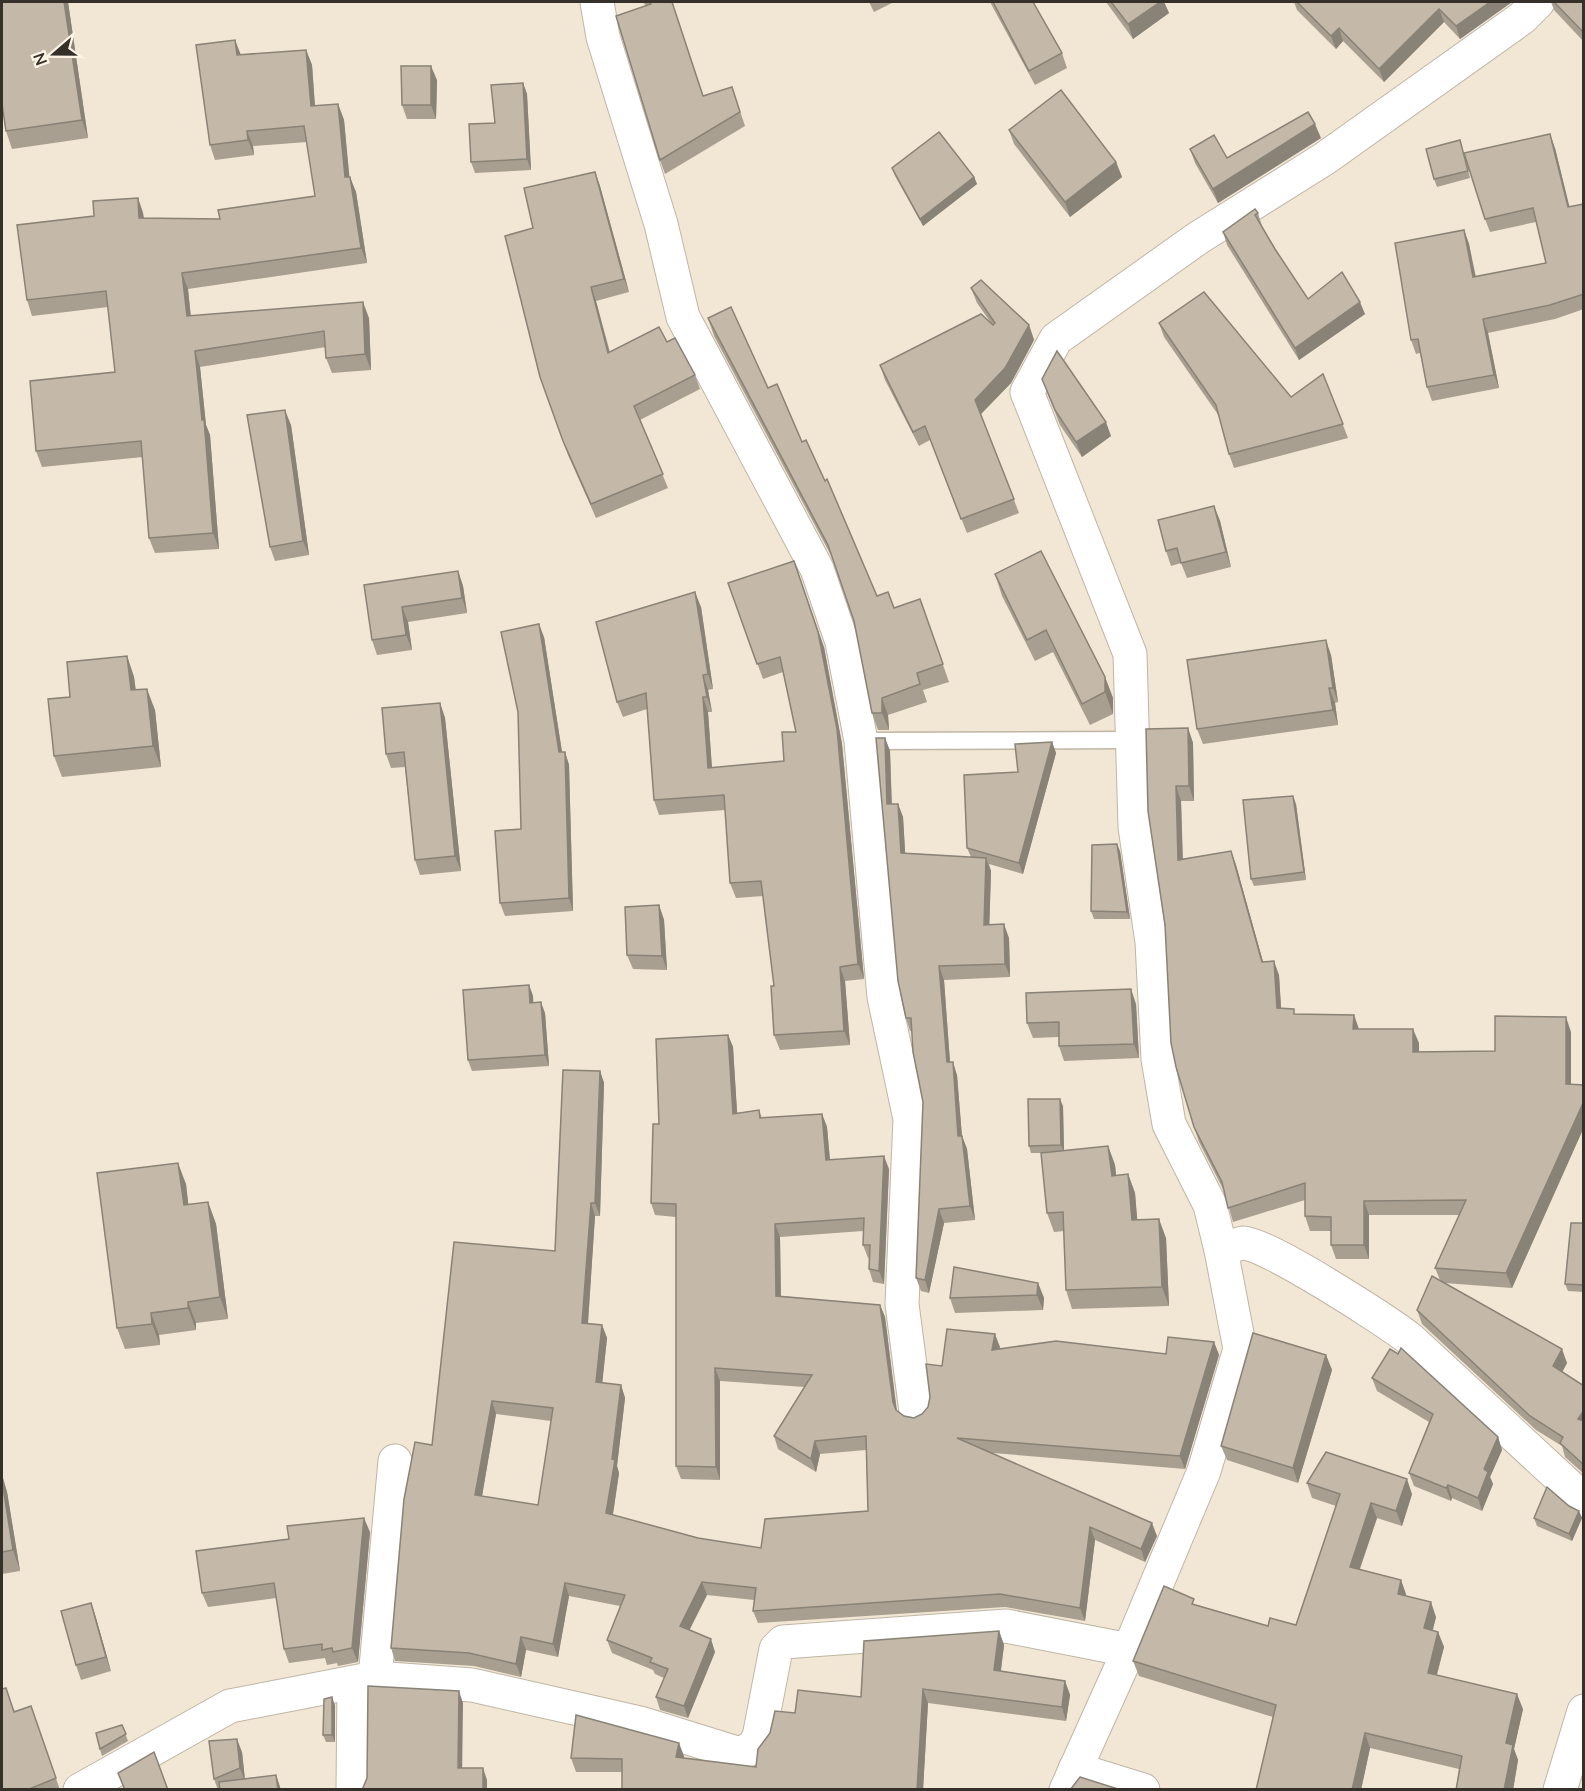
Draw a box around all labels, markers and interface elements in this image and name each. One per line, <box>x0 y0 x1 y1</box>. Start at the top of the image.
north arrow <box>24 24 84 84</box>
text: N <box>28 49 53 68</box>

